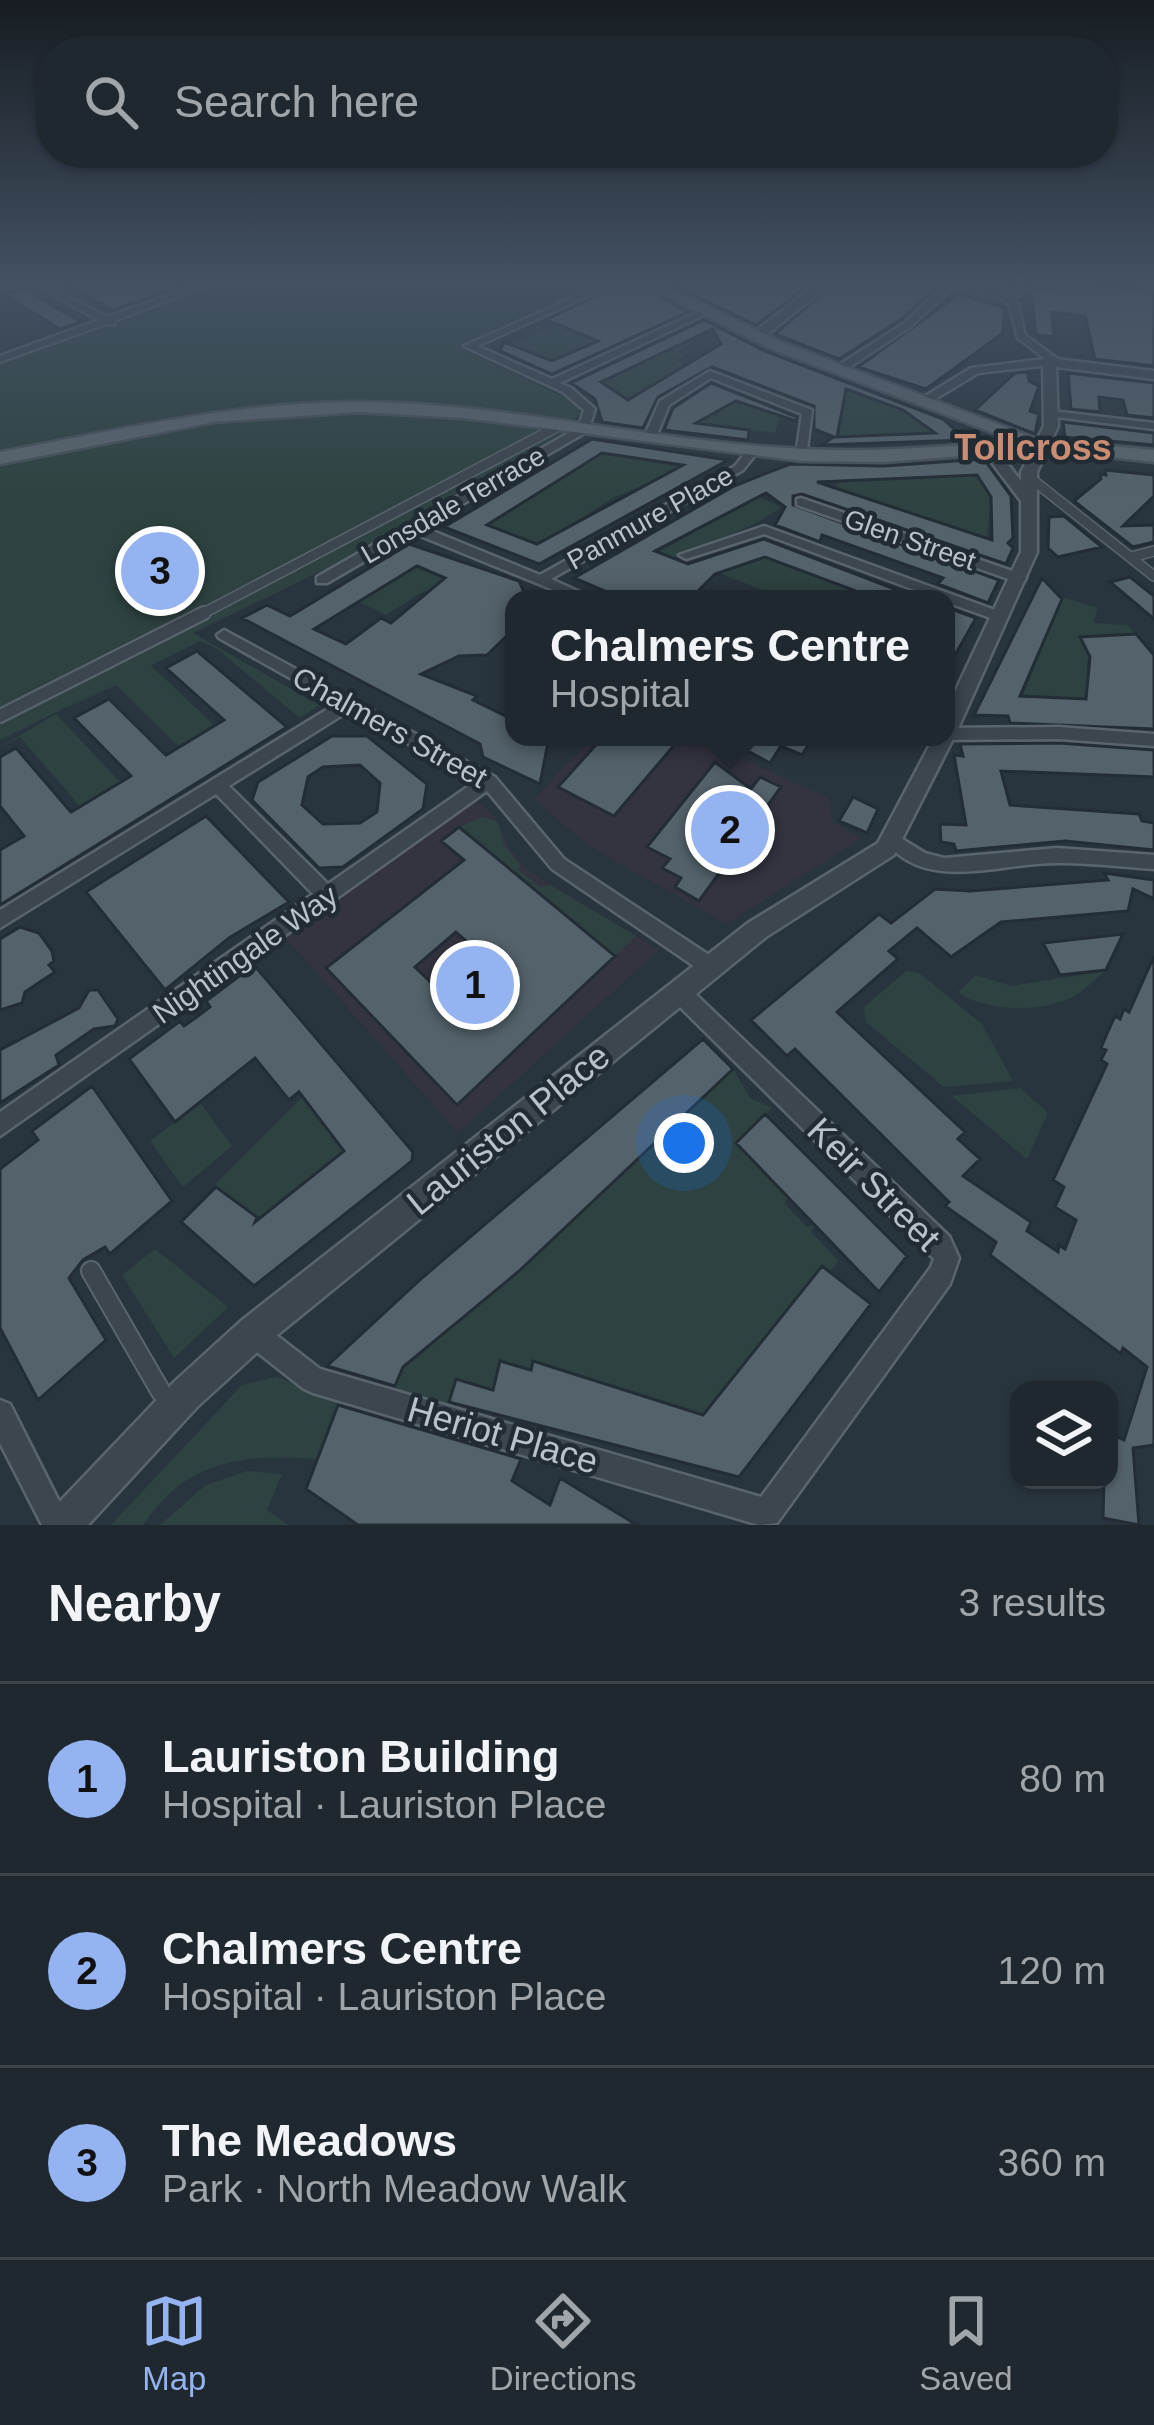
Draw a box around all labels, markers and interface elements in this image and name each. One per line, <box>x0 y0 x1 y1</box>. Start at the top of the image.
search box <box>36 36 1118 168</box>
icon: search <box>78 69 144 135</box>
text: Search here <box>174 76 419 127</box>
district label: Tollcross <box>954 427 1112 468</box>
street label: Lonsdale Terrace <box>356 440 550 570</box>
street label: Panmure Place <box>562 460 738 576</box>
street label: Glen Street <box>841 504 980 577</box>
pin: 3 <box>121 526 199 616</box>
popup <box>505 590 955 746</box>
text: Chalmers Centre <box>550 620 910 671</box>
street label: Chalmers Street <box>287 660 493 794</box>
text: Hospital <box>550 672 691 715</box>
pin: 2 <box>691 785 769 875</box>
street label: Nightingale Way <box>147 878 343 1030</box>
pin: 1 <box>436 940 514 1030</box>
street label: Lauriston Place <box>399 1035 617 1223</box>
street label: Keir Street <box>799 1109 949 1259</box>
your location <box>654 1113 714 1173</box>
map controls <box>1010 1381 1118 1489</box>
button: layers <box>1010 1381 1118 1489</box>
street label: Heriot Place <box>403 1388 603 1482</box>
text: Nearby <box>48 1575 221 1632</box>
text: 3 results <box>959 1581 1106 1624</box>
text: Lauriston Building <box>162 1731 559 1782</box>
text: 1 <box>76 1757 98 1800</box>
text: 80 m <box>1019 1757 1106 1800</box>
text: Hospital · Lauriston Place <box>162 1783 606 1826</box>
text: Chalmers Centre <box>162 1923 522 1974</box>
text: 2 <box>76 1949 98 1992</box>
text: 120 m <box>998 1949 1106 1992</box>
text: Hospital · Lauriston Place <box>162 1975 606 2018</box>
text: The Meadows <box>162 2115 457 2166</box>
text: 3 <box>76 2141 98 2184</box>
text: 360 m <box>998 2141 1106 2184</box>
text: Park · North Meadow Walk <box>162 2167 627 2210</box>
tab: Map <box>141 2288 207 2398</box>
tab: Directions <box>490 2288 637 2398</box>
tab: Saved <box>919 2288 1013 2398</box>

